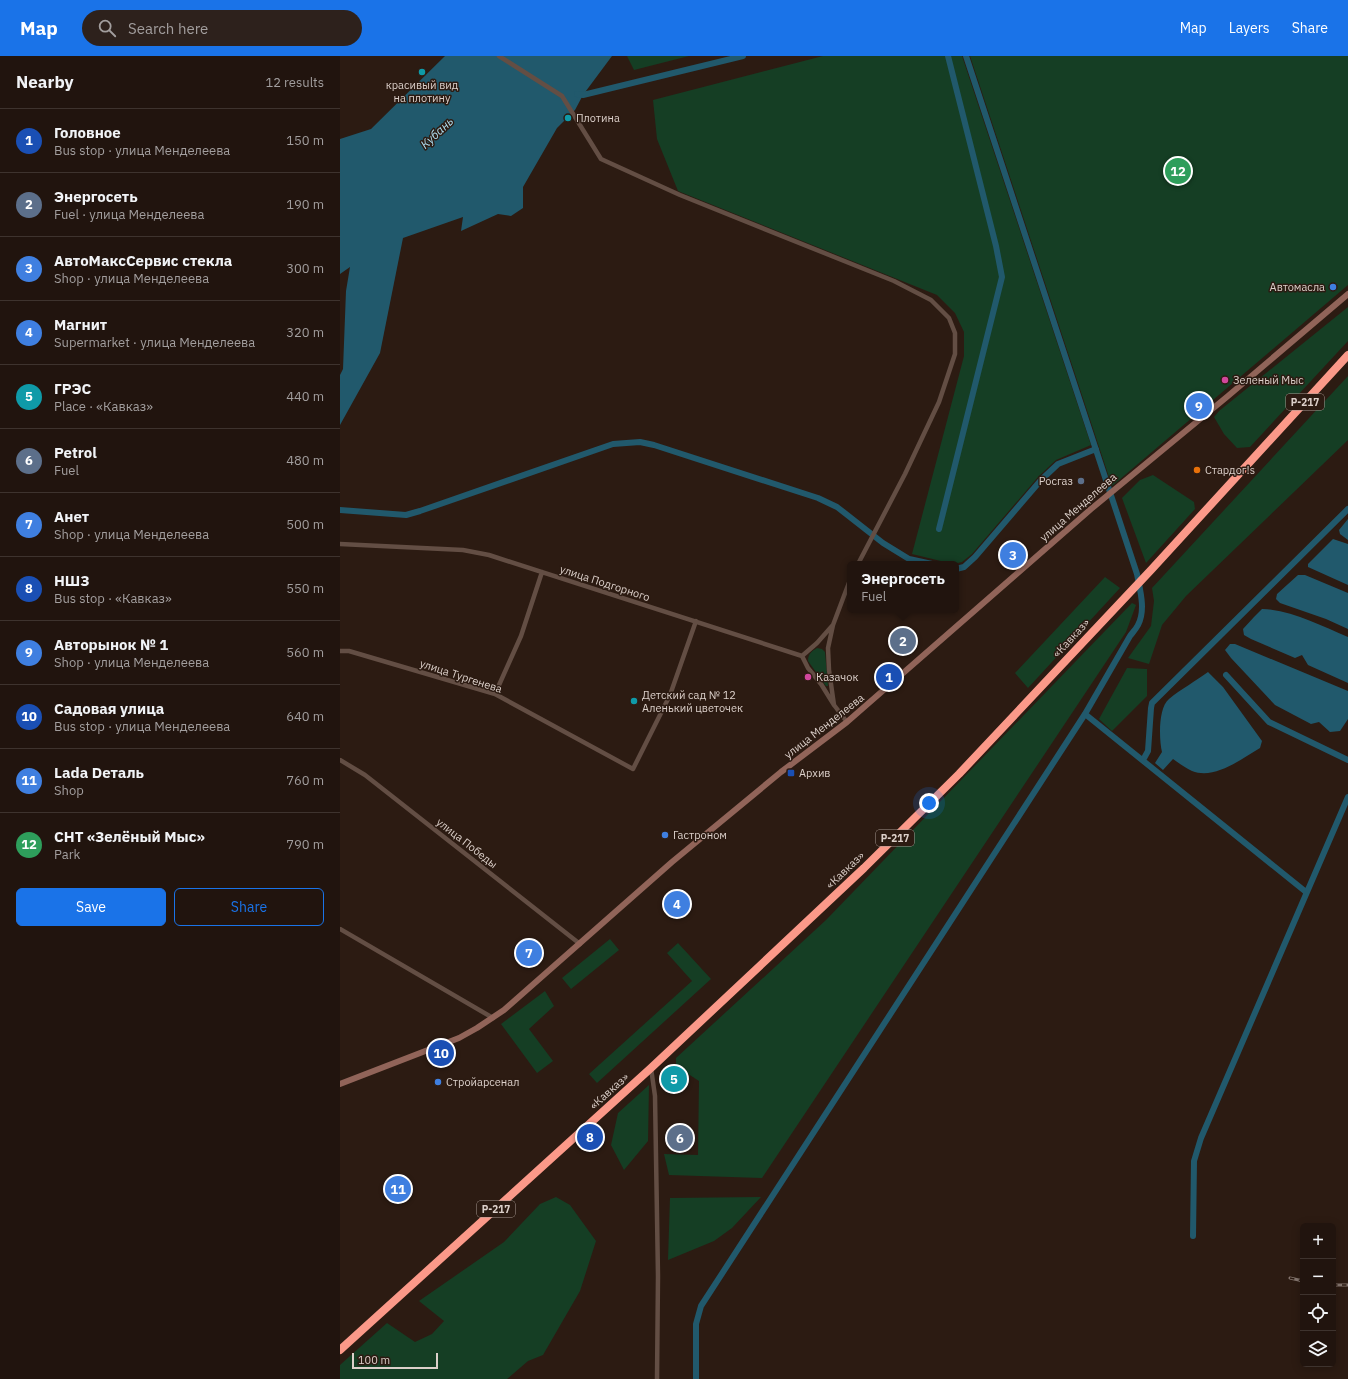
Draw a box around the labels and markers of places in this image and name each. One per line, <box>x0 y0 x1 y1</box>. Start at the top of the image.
marker: красивый вид на плотину <box>417 67 427 77</box>
place label: красивый вид на плотину <box>386 78 459 105</box>
place label: Плотина <box>576 111 620 125</box>
marker: Плотина <box>563 113 573 123</box>
pin: 12 <box>1165 156 1191 186</box>
place label: Автомасла <box>1270 280 1325 294</box>
marker: Автомасла <box>1328 282 1338 292</box>
place label: Зеленый Мыс <box>1233 373 1304 387</box>
marker: Зеленый Мыс <box>1220 375 1230 385</box>
pin: 9 <box>1186 391 1212 421</box>
place label: Стардог!s <box>1205 463 1255 477</box>
marker: Стардог!s <box>1192 465 1202 475</box>
place label: Росгаз <box>1039 474 1073 488</box>
marker: Росгаз <box>1076 476 1086 486</box>
pin: 3 <box>1000 540 1026 570</box>
pin: 2 <box>890 626 916 656</box>
pin: 1 <box>876 662 902 692</box>
place label: Казачок <box>816 670 858 684</box>
marker: Казачок <box>803 672 813 682</box>
place label: Детский сад № 12 Аленький цветочек <box>642 688 743 715</box>
marker: Детский сад № 12 Аленький цветочек <box>629 696 639 706</box>
place label: Архив <box>799 766 830 780</box>
marker: Архив <box>786 768 796 778</box>
place label: Гастроном <box>673 828 727 842</box>
marker: Гастроном <box>660 830 670 840</box>
pin: 4 <box>664 889 690 919</box>
pin: 7 <box>516 938 542 968</box>
pin: 10 <box>428 1038 454 1068</box>
pin: 5 <box>661 1064 687 1094</box>
place label: Стройарсенал <box>446 1075 519 1089</box>
marker: Стройарсенал <box>433 1077 443 1087</box>
pin: 8 <box>577 1122 603 1152</box>
pin: 6 <box>667 1123 693 1153</box>
pin: 11 <box>385 1174 411 1204</box>

